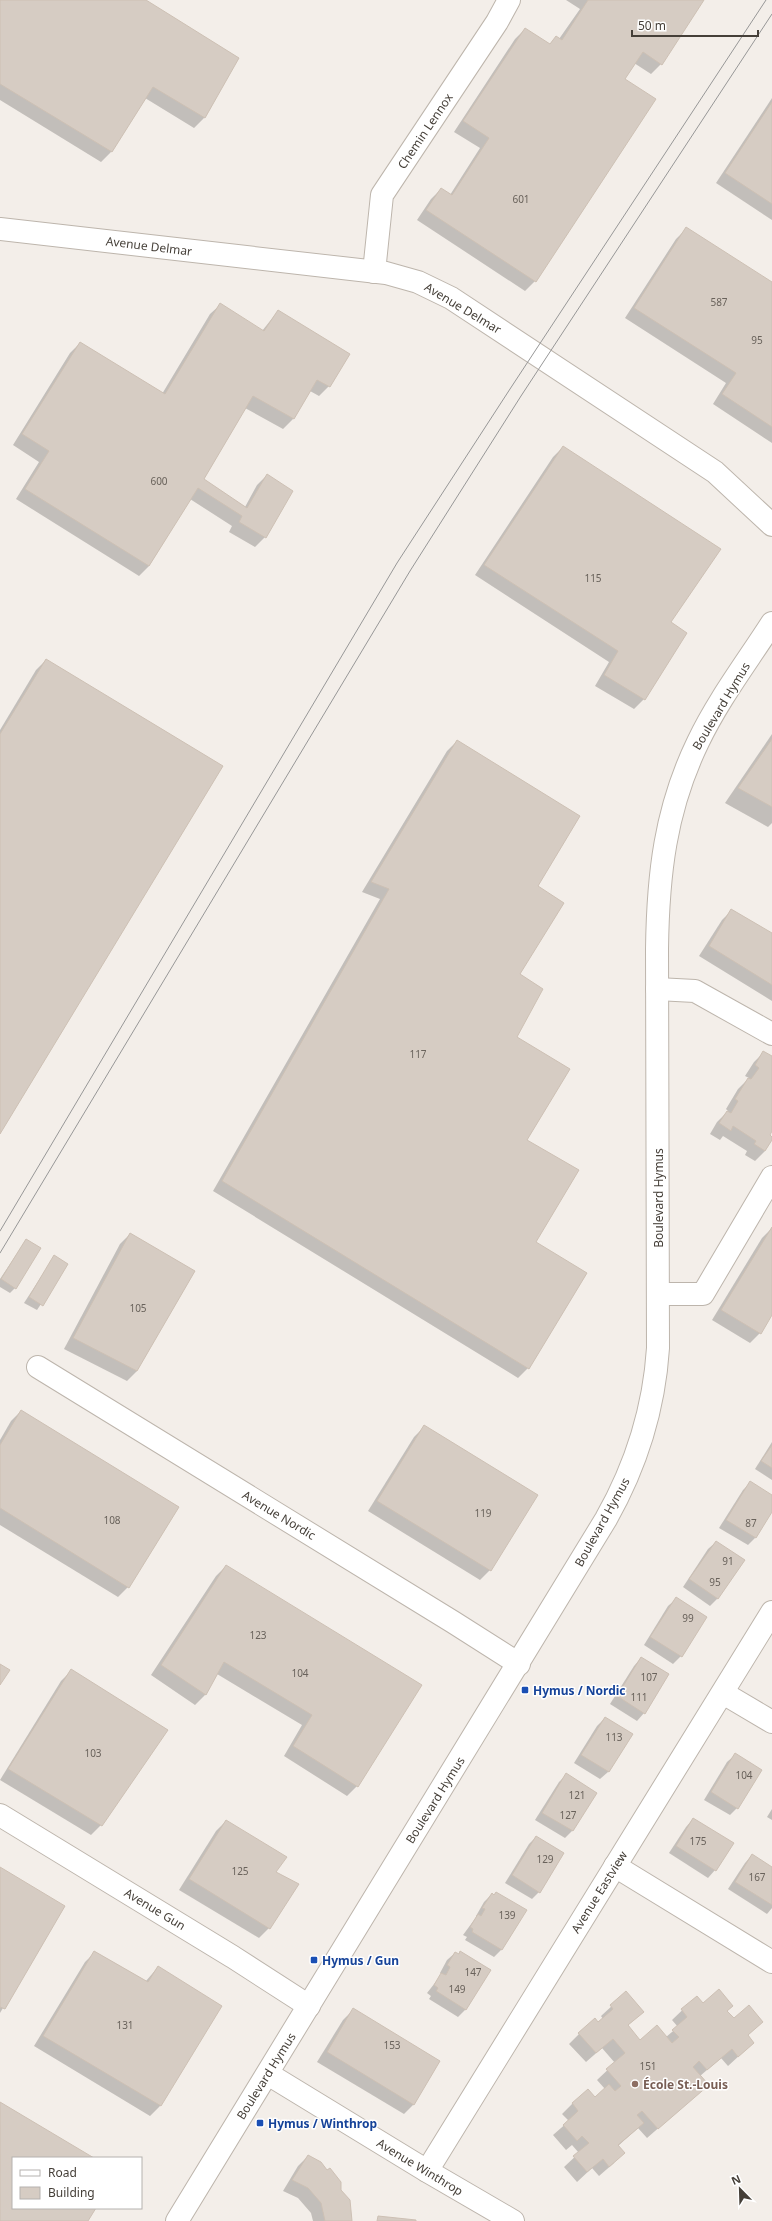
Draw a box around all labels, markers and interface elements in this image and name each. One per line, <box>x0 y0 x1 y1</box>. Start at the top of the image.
scale bar <box>632 12 758 38</box>
text: 50 m <box>638 17 666 34</box>
street label: Chemin Lennox <box>393 89 457 172</box>
house number: 601 <box>512 192 530 206</box>
street label: Avenue Delmar <box>105 232 193 260</box>
street label: Avenue Delmar <box>421 278 505 338</box>
house number: 587 <box>710 295 728 309</box>
house number: 95 <box>751 333 763 347</box>
house number: 600 <box>150 474 168 488</box>
house number: 115 <box>584 571 602 585</box>
street label: Boulevard Hymus <box>688 659 754 753</box>
house number: 117 <box>409 1047 427 1061</box>
street label: Boulevard Hymus <box>650 1148 667 1248</box>
house number: 105 <box>129 1301 147 1315</box>
street label: Boulevard Hymus <box>570 1474 634 1570</box>
street label: Avenue Nordic <box>239 1486 319 1544</box>
house number: 119 <box>474 1506 492 1520</box>
house number: 108 <box>103 1513 121 1527</box>
house number: 87 <box>745 1516 757 1530</box>
house number: 91 <box>722 1554 734 1568</box>
house number: 95 <box>709 1575 721 1589</box>
house number: 99 <box>682 1611 694 1625</box>
house number: 123 <box>249 1628 267 1642</box>
house number: 104 <box>291 1666 309 1680</box>
house number: 107 <box>640 1670 658 1684</box>
place label: Hymus / Nordic <box>533 1682 626 1699</box>
marker: Hymus / Nordic <box>520 1685 530 1695</box>
house number: 111 <box>630 1690 648 1704</box>
house number: 113 <box>605 1730 623 1744</box>
house number: 103 <box>84 1746 102 1760</box>
street label: Boulevard Hymus <box>401 1753 469 1847</box>
house number: 104 <box>735 1768 753 1782</box>
house number: 121 <box>568 1788 586 1802</box>
house number: 127 <box>559 1808 577 1822</box>
house number: 175 <box>689 1834 707 1848</box>
street label: Avenue Eastview <box>567 1847 631 1936</box>
house number: 129 <box>536 1852 554 1866</box>
house number: 125 <box>231 1864 249 1878</box>
house number: 167 <box>748 1870 766 1884</box>
street label: Avenue Gun <box>121 1884 189 1934</box>
house number: 139 <box>498 1908 516 1922</box>
place label: Hymus / Gun <box>322 1952 399 1969</box>
marker: Hymus / Gun <box>309 1955 319 1965</box>
house number: 147 <box>464 1965 482 1979</box>
house number: 149 <box>448 1982 466 1996</box>
house number: 131 <box>116 2018 134 2032</box>
street label: Boulevard Hymus <box>232 2029 300 2123</box>
house number: 153 <box>383 2038 401 2052</box>
house number: 151 <box>639 2059 657 2073</box>
place label: École St.-Louis <box>643 2076 728 2093</box>
marker: École St.-Louis <box>630 2079 640 2089</box>
place label: Hymus / Winthrop <box>268 2115 377 2132</box>
marker: Hymus / Winthrop <box>255 2118 265 2128</box>
street label: Avenue Winthrop <box>374 2134 466 2200</box>
legend <box>12 2157 142 2209</box>
text: Road <box>48 2164 77 2181</box>
north arrow <box>720 2169 760 2209</box>
text: N <box>729 2171 743 2188</box>
text: Building <box>48 2184 95 2201</box>

